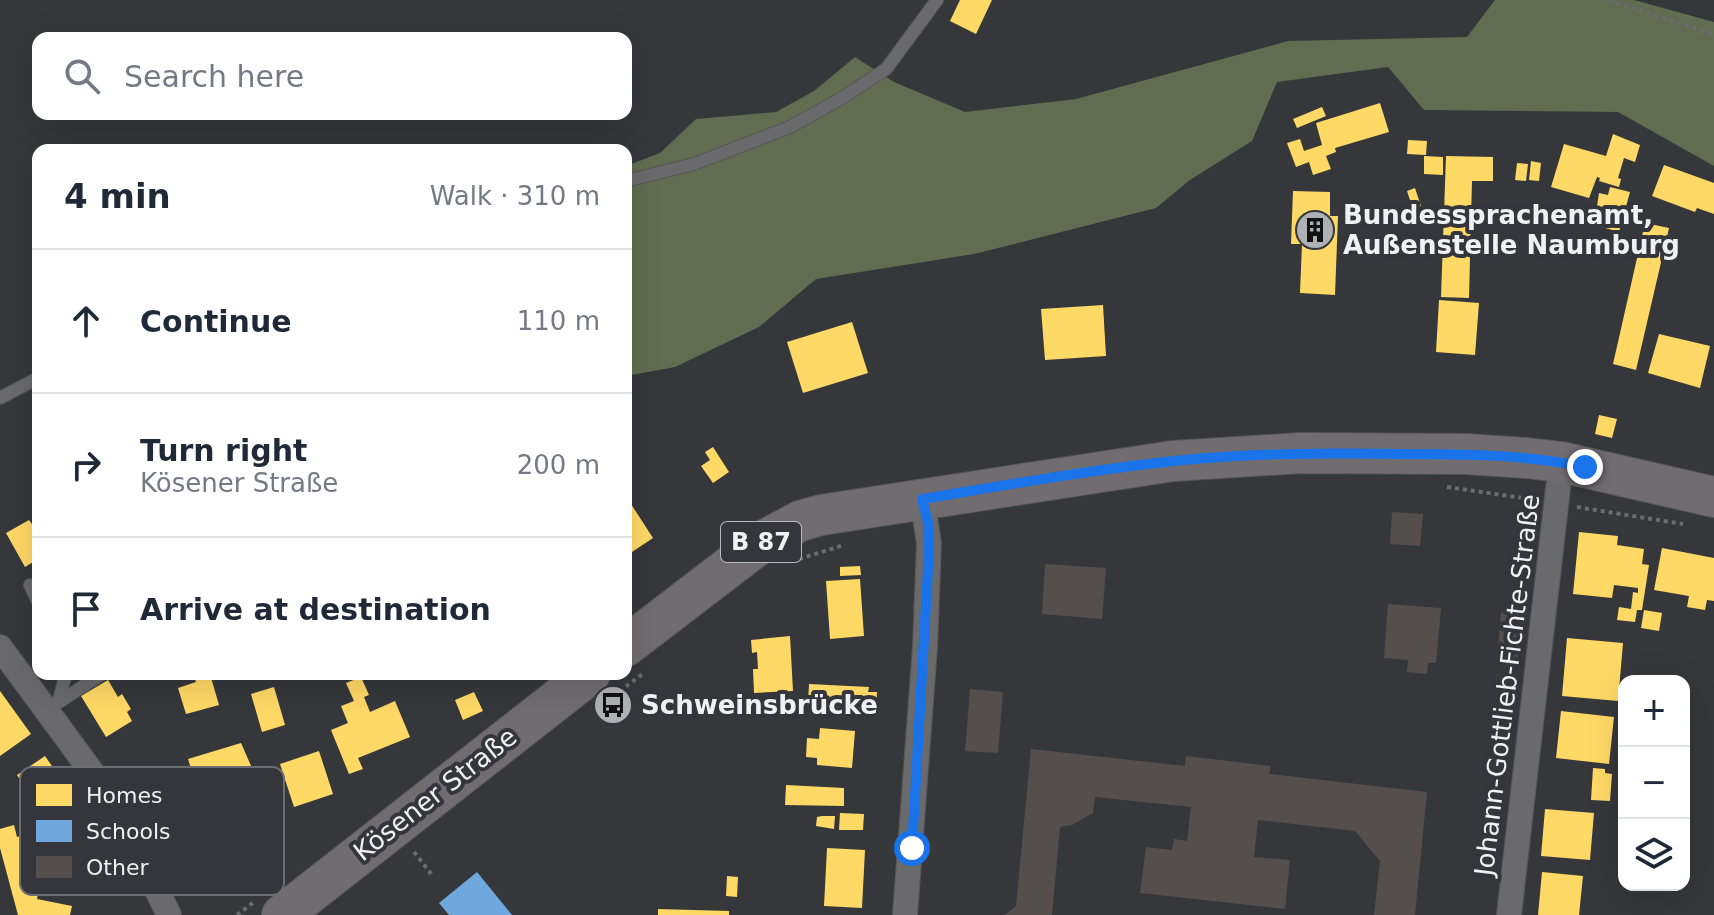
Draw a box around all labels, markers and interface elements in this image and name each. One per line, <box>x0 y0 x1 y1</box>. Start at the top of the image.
search box <box>32 32 632 120</box>
icon: search <box>60 54 104 98</box>
text: Search here <box>124 59 304 94</box>
text: 4 min <box>64 176 171 216</box>
text: Walk · 310 m <box>430 181 600 211</box>
place label: Bundessprachenamt, Außenstelle Naumburg <box>1343 200 1680 260</box>
building icon: Bundessprachenamt, Außenstelle Naumburg <box>1294 209 1336 251</box>
icon: ahead <box>64 299 108 343</box>
text: Continue <box>140 304 292 339</box>
text: 110 m <box>517 306 600 336</box>
text: Turn right <box>140 433 307 468</box>
icon: right <box>64 443 108 487</box>
route end <box>1567 449 1603 485</box>
text: 200 m <box>517 450 600 480</box>
text: Kösener Straße <box>140 468 338 498</box>
street label: Johann-Gottlieb-Fichte-Straße <box>1468 492 1545 880</box>
road number: B 87 <box>721 522 801 562</box>
icon: arrive <box>64 587 108 631</box>
text: Arrive at destination <box>140 592 491 627</box>
map controls <box>1618 675 1690 891</box>
button: + <box>1618 675 1690 747</box>
bus stop icon: Schweinsbrücke <box>592 684 634 726</box>
place label: Schweinsbrücke <box>641 690 878 720</box>
street label: Kösener Straße <box>348 721 522 867</box>
button: − <box>1618 747 1690 819</box>
legend <box>20 767 284 895</box>
text: Homes <box>86 783 162 808</box>
text: Schools <box>86 819 171 844</box>
button: layers <box>1618 819 1690 891</box>
route start <box>894 830 930 866</box>
text: Other <box>86 855 149 880</box>

